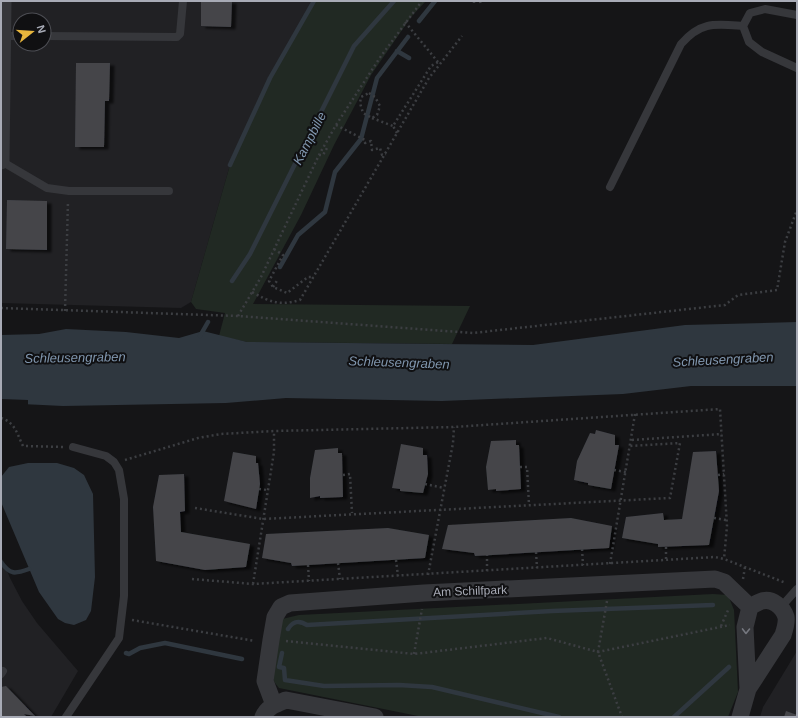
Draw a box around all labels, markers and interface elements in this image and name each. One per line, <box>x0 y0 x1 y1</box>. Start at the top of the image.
north arrow <box>12 12 52 52</box>
text: N <box>35 24 48 35</box>
water label: Kampbille <box>290 109 329 167</box>
water label: Schleusengraben <box>24 349 126 366</box>
water label: Schleusengraben <box>672 349 774 370</box>
water label: Schleusengraben <box>348 353 450 372</box>
street label: Am Schilfpark <box>433 583 508 599</box>
one-way arrow <box>742 628 750 634</box>

